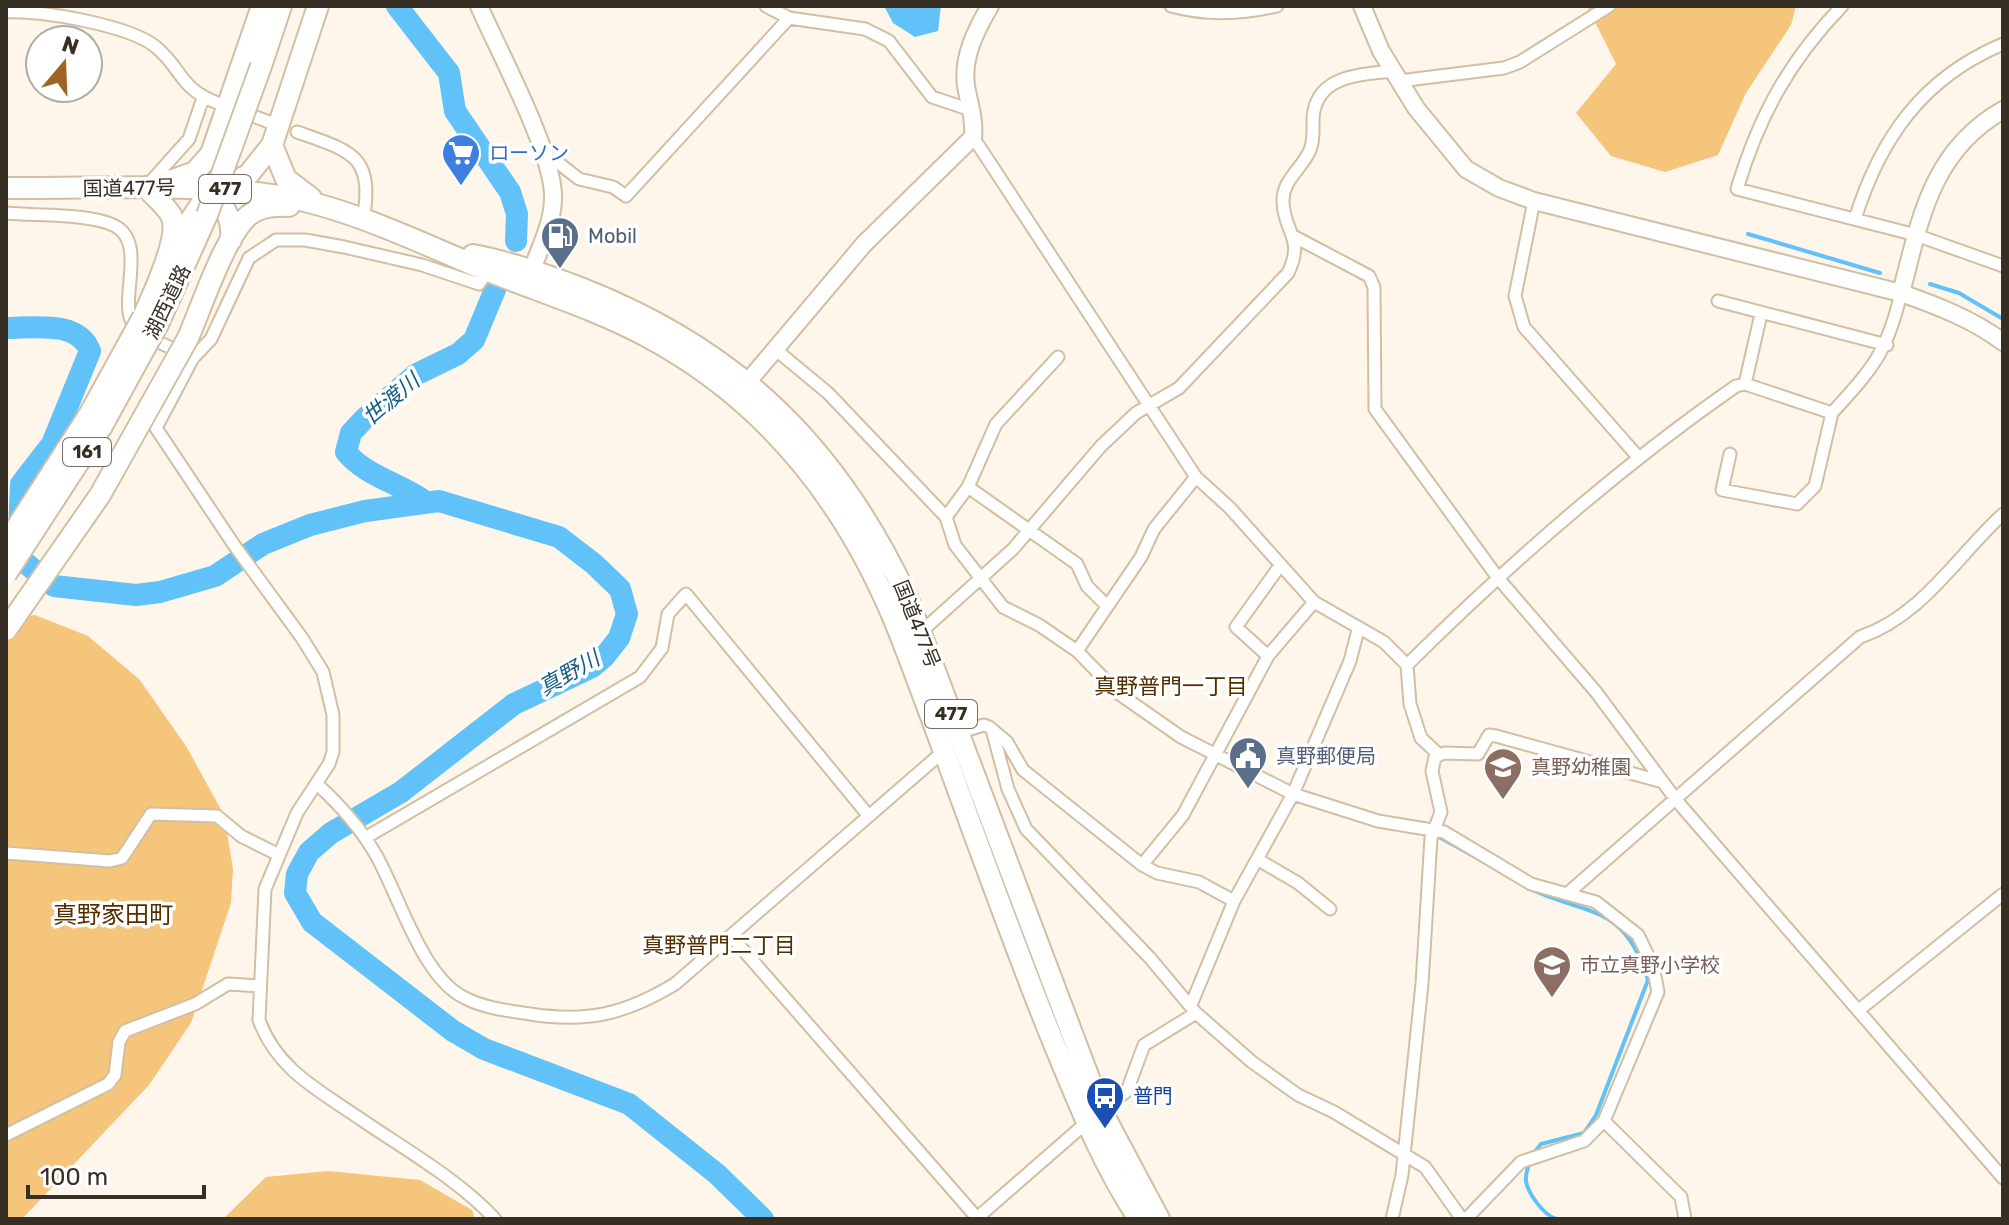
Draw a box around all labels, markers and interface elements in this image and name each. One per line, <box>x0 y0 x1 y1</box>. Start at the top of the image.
north arrow <box>24 24 104 104</box>
text: N <box>58 30 82 61</box>
supermarket icon: ローソン <box>440 132 482 187</box>
place label: ローソン <box>489 141 569 165</box>
street label: 国道477号 <box>83 175 175 201</box>
road number: 477 <box>199 175 251 203</box>
fuel station icon: Mobil <box>539 215 581 270</box>
place label: Mobil <box>588 224 637 248</box>
street label: 湖西道路 <box>139 261 195 343</box>
water label: 世渡川 <box>357 366 426 431</box>
road number: 161 <box>63 438 111 466</box>
street label: 国道477号 <box>889 577 945 671</box>
water label: 真野川 <box>534 644 606 701</box>
district label: 真野普門一丁目 <box>1094 673 1248 700</box>
road number: 477 <box>925 700 977 728</box>
public building icon: 真野郵便局 <box>1227 735 1269 790</box>
place label: 真野郵便局 <box>1276 744 1376 768</box>
school or university icon: 真野幼稚園 <box>1482 746 1524 801</box>
place label: 真野幼稚園 <box>1531 755 1631 779</box>
district label: 真野家田町 <box>53 901 173 929</box>
district label: 真野普門二丁目 <box>642 932 796 959</box>
school or university icon: 市立真野小学校 <box>1531 944 1573 999</box>
place label: 市立真野小学校 <box>1580 953 1720 977</box>
bus stop icon: 普門 <box>1084 1075 1126 1130</box>
place label: 普門 <box>1133 1084 1173 1108</box>
scale bar <box>28 1149 204 1199</box>
text: 100 m <box>40 1163 108 1191</box>

